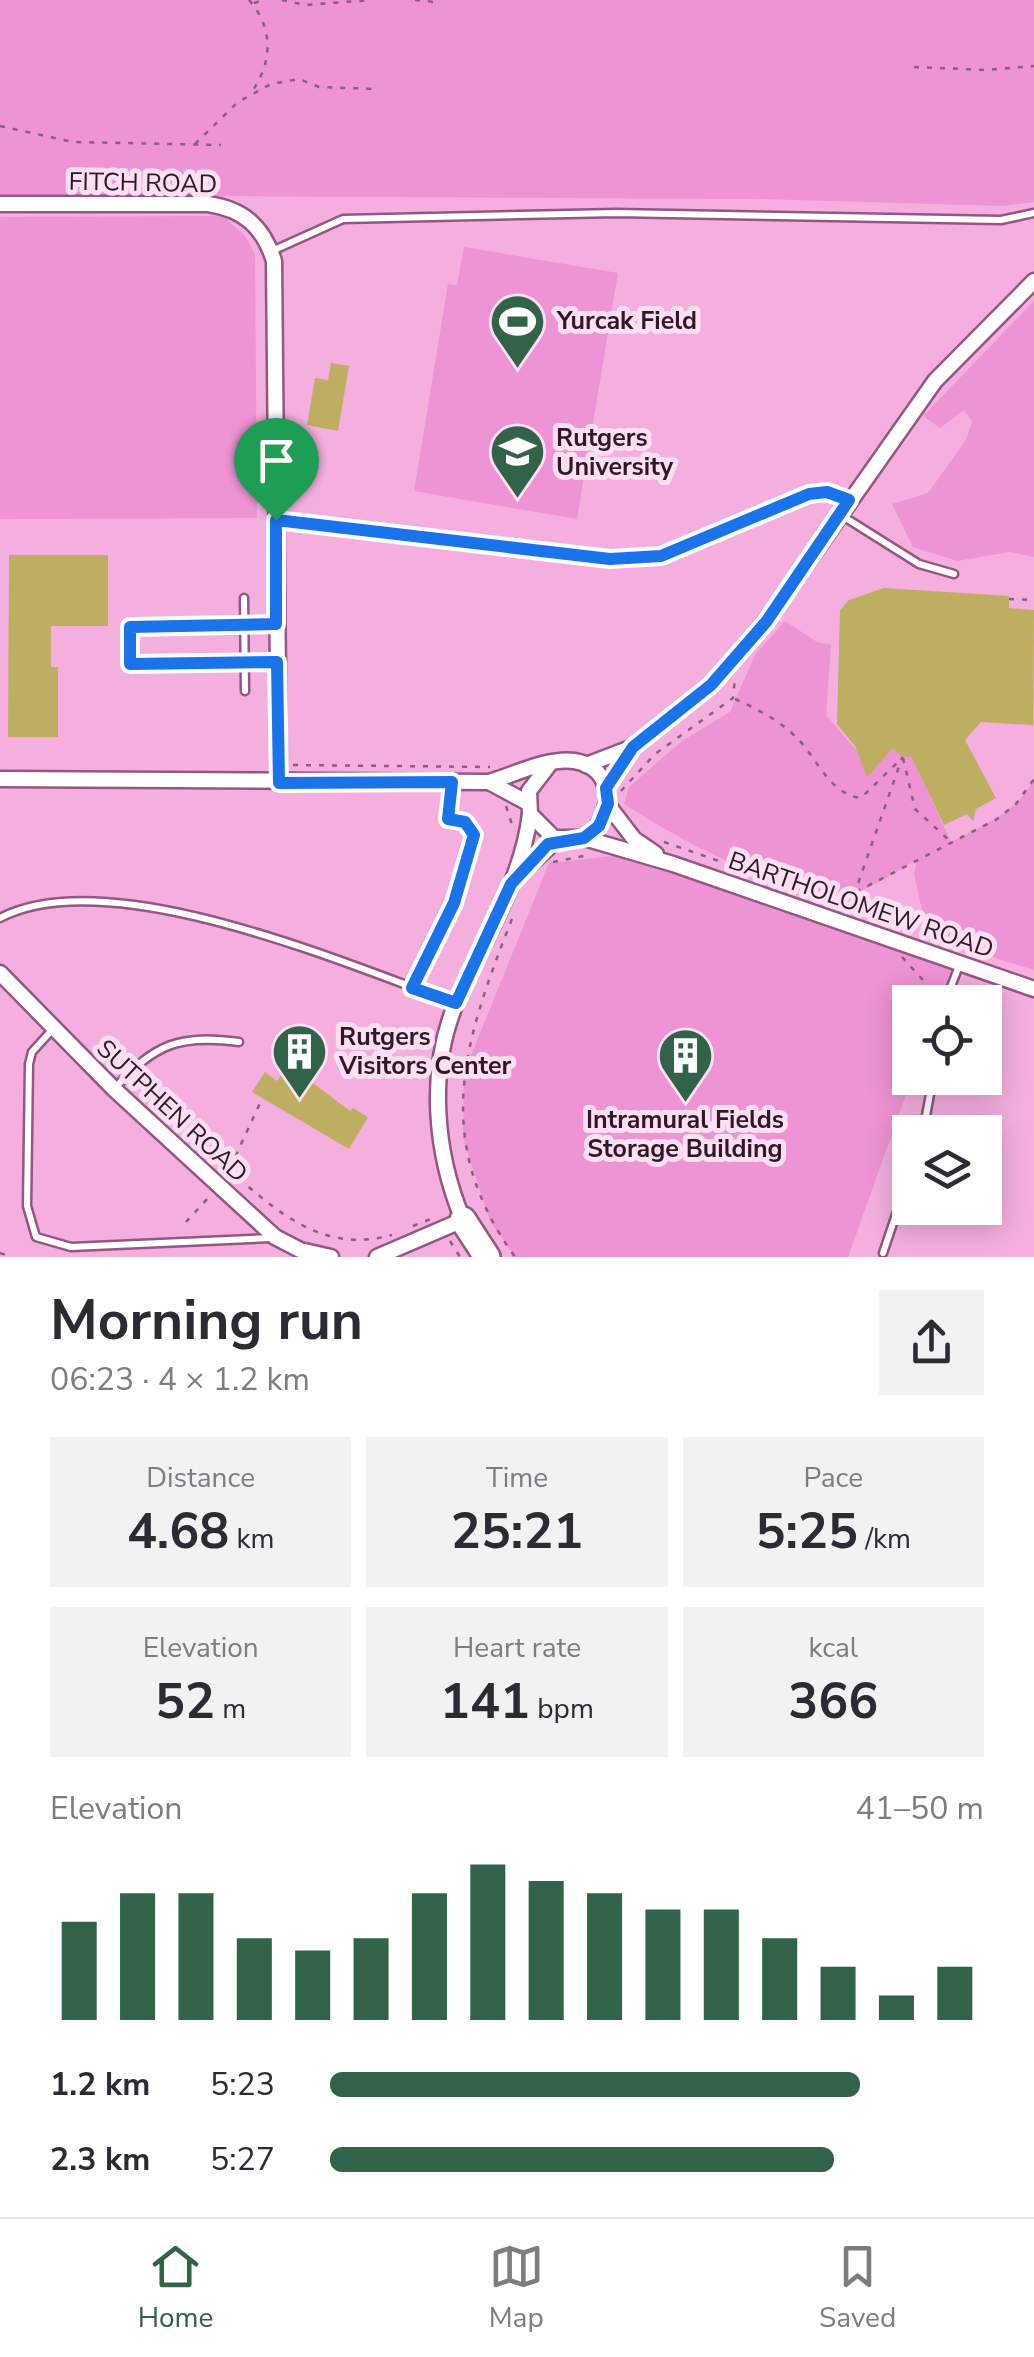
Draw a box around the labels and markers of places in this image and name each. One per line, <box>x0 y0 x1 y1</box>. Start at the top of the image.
sports icon: Yurcak Field <box>488 291 548 370</box>
place label: Yurcak Field <box>556 304 697 338</box>
pin <box>234 418 319 521</box>
place label: Rutgers University <box>556 421 674 484</box>
school or university icon: Rutgers University <box>487 422 547 501</box>
place label: Rutgers Visitors Center <box>338 1020 512 1083</box>
building icon: Rutgers Visitors Center <box>270 1021 330 1100</box>
building icon: Intramural Fields Storage Building <box>655 1026 715 1105</box>
place label: Intramural Fields Storage Building <box>586 1103 784 1166</box>

